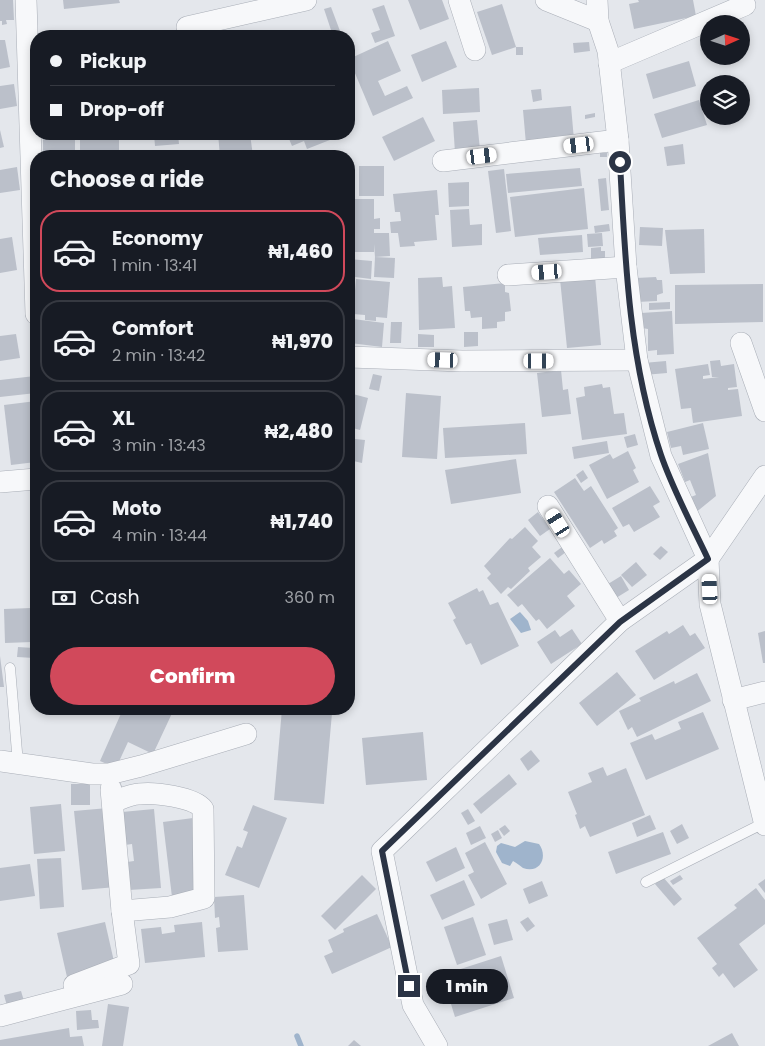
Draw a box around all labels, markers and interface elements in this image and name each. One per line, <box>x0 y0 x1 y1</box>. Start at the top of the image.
north arrow <box>700 15 750 65</box>
map controls <box>700 15 750 125</box>
text: Pickup <box>80 48 146 75</box>
button: layers <box>700 75 750 125</box>
text: Drop-off <box>80 96 164 123</box>
car <box>563 136 594 154</box>
car <box>466 147 497 165</box>
route start <box>609 151 631 173</box>
text: Choose a ride <box>50 164 204 195</box>
text: Economy <box>112 225 203 252</box>
icon: car <box>52 229 97 274</box>
text: ₦1,460 <box>268 238 333 265</box>
text: 1 min · 13:41 <box>112 254 197 277</box>
car <box>531 263 562 281</box>
text: Comfort <box>112 315 194 342</box>
icon: car <box>52 319 97 364</box>
text: ₦1,970 <box>272 328 333 355</box>
text: 2 min · 13:42 <box>112 344 205 367</box>
car <box>427 352 458 368</box>
car <box>524 354 554 369</box>
text: XL <box>112 405 135 432</box>
icon: car <box>52 409 97 454</box>
text: ₦2,480 <box>264 418 333 445</box>
text: 3 min · 13:43 <box>112 434 206 457</box>
text: Moto <box>112 495 161 522</box>
icon: car <box>52 499 97 544</box>
car <box>543 506 572 540</box>
text: ₦1,740 <box>270 508 333 535</box>
text: 4 min · 13:44 <box>112 524 207 547</box>
car <box>701 574 718 604</box>
icon: cash <box>50 584 78 612</box>
text: Cash <box>90 584 140 611</box>
text: 360 m <box>285 586 335 609</box>
button: Confirm <box>50 647 335 705</box>
callout: 1 min <box>426 968 509 1004</box>
route end <box>398 975 420 997</box>
text: 1 min <box>446 975 488 998</box>

